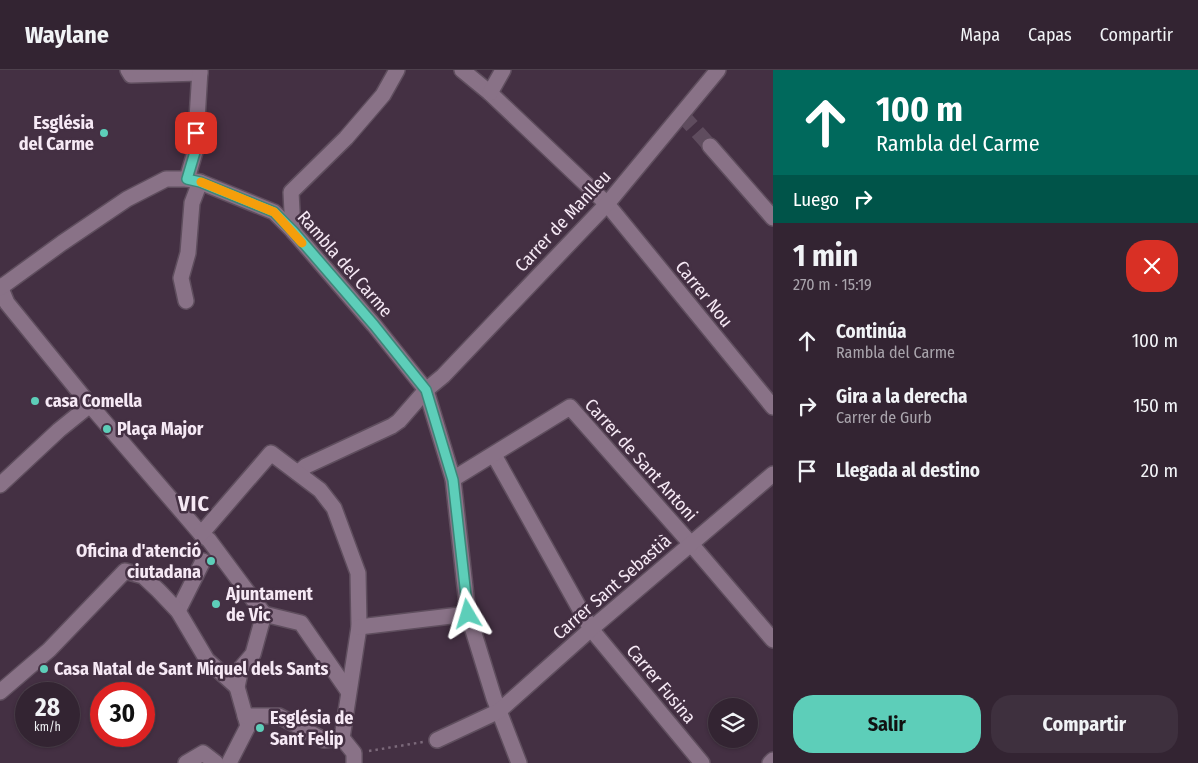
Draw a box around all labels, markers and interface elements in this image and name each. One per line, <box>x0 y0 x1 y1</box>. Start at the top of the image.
text: Waylane <box>25 21 109 49</box>
text: Mapa <box>960 24 1000 46</box>
text: Capas <box>1028 24 1072 46</box>
text: Compartir <box>1100 24 1173 46</box>
text: 100 m <box>876 88 963 130</box>
icon: ahead <box>793 90 858 155</box>
place label: Església del Carme <box>19 112 94 155</box>
pin <box>175 112 217 154</box>
icon: arrive <box>182 119 210 147</box>
marker: Església del Carme <box>98 127 110 139</box>
text: Rambla del Carme <box>876 130 1040 157</box>
street label: Carrer de Manlleu <box>510 166 616 276</box>
icon: right <box>849 185 877 213</box>
text: Luego <box>793 188 839 211</box>
street label: Rambla del Carme <box>293 206 397 322</box>
text: 1 min <box>793 238 858 274</box>
button: close <box>1126 240 1178 292</box>
street label: Carrer Nou <box>671 256 737 332</box>
text: 270 m · 15:19 <box>793 275 872 294</box>
text: Continúa <box>836 320 907 343</box>
icon: ahead <box>793 327 821 355</box>
text: 100 m <box>1132 329 1178 352</box>
text: Rambla del Carme <box>836 343 955 362</box>
text: Gira a la derecha <box>836 385 968 408</box>
place label: casa Comella <box>45 390 142 412</box>
icon: right <box>793 392 821 420</box>
street label: Carrer de Sant Antoni <box>580 394 702 526</box>
text: 150 m <box>1133 394 1178 417</box>
marker: casa Comella <box>29 395 41 407</box>
text: Carrer de Gurb <box>836 408 932 427</box>
place label: Plaça Major <box>117 418 204 440</box>
marker: Plaça Major <box>101 423 113 435</box>
icon: arrive <box>793 457 821 485</box>
text: Llegada al destino <box>836 459 980 482</box>
text: 20 m <box>1141 459 1178 482</box>
district label: VIC <box>177 490 210 517</box>
street label: Carrer Sant Sebastià <box>548 530 676 644</box>
place label: Oficina d'atenció ciutadana <box>76 540 201 583</box>
marker: Oficina d'atenció ciutadana <box>205 555 217 567</box>
place label: Ajuntament de Vic <box>225 583 314 626</box>
position arrow <box>441 587 493 639</box>
marker: Ajuntament de Vic <box>210 598 222 610</box>
street label: Carrer Fusina <box>622 640 701 728</box>
place label: Casa Natal de Sant Miquel dels Sants <box>54 658 328 680</box>
marker: Casa Natal de Sant Miquel dels Sants <box>38 663 50 675</box>
speed limit sign: 30 <box>90 682 155 747</box>
text: 28 <box>35 693 60 723</box>
button: Salir <box>793 695 981 753</box>
button: Compartir <box>991 695 1178 753</box>
map controls <box>708 698 758 748</box>
button: layers <box>708 698 758 748</box>
place label: Església de Sant Felip <box>270 707 353 750</box>
text: km/h <box>34 720 61 734</box>
marker: Església de Sant Felip <box>254 722 266 734</box>

